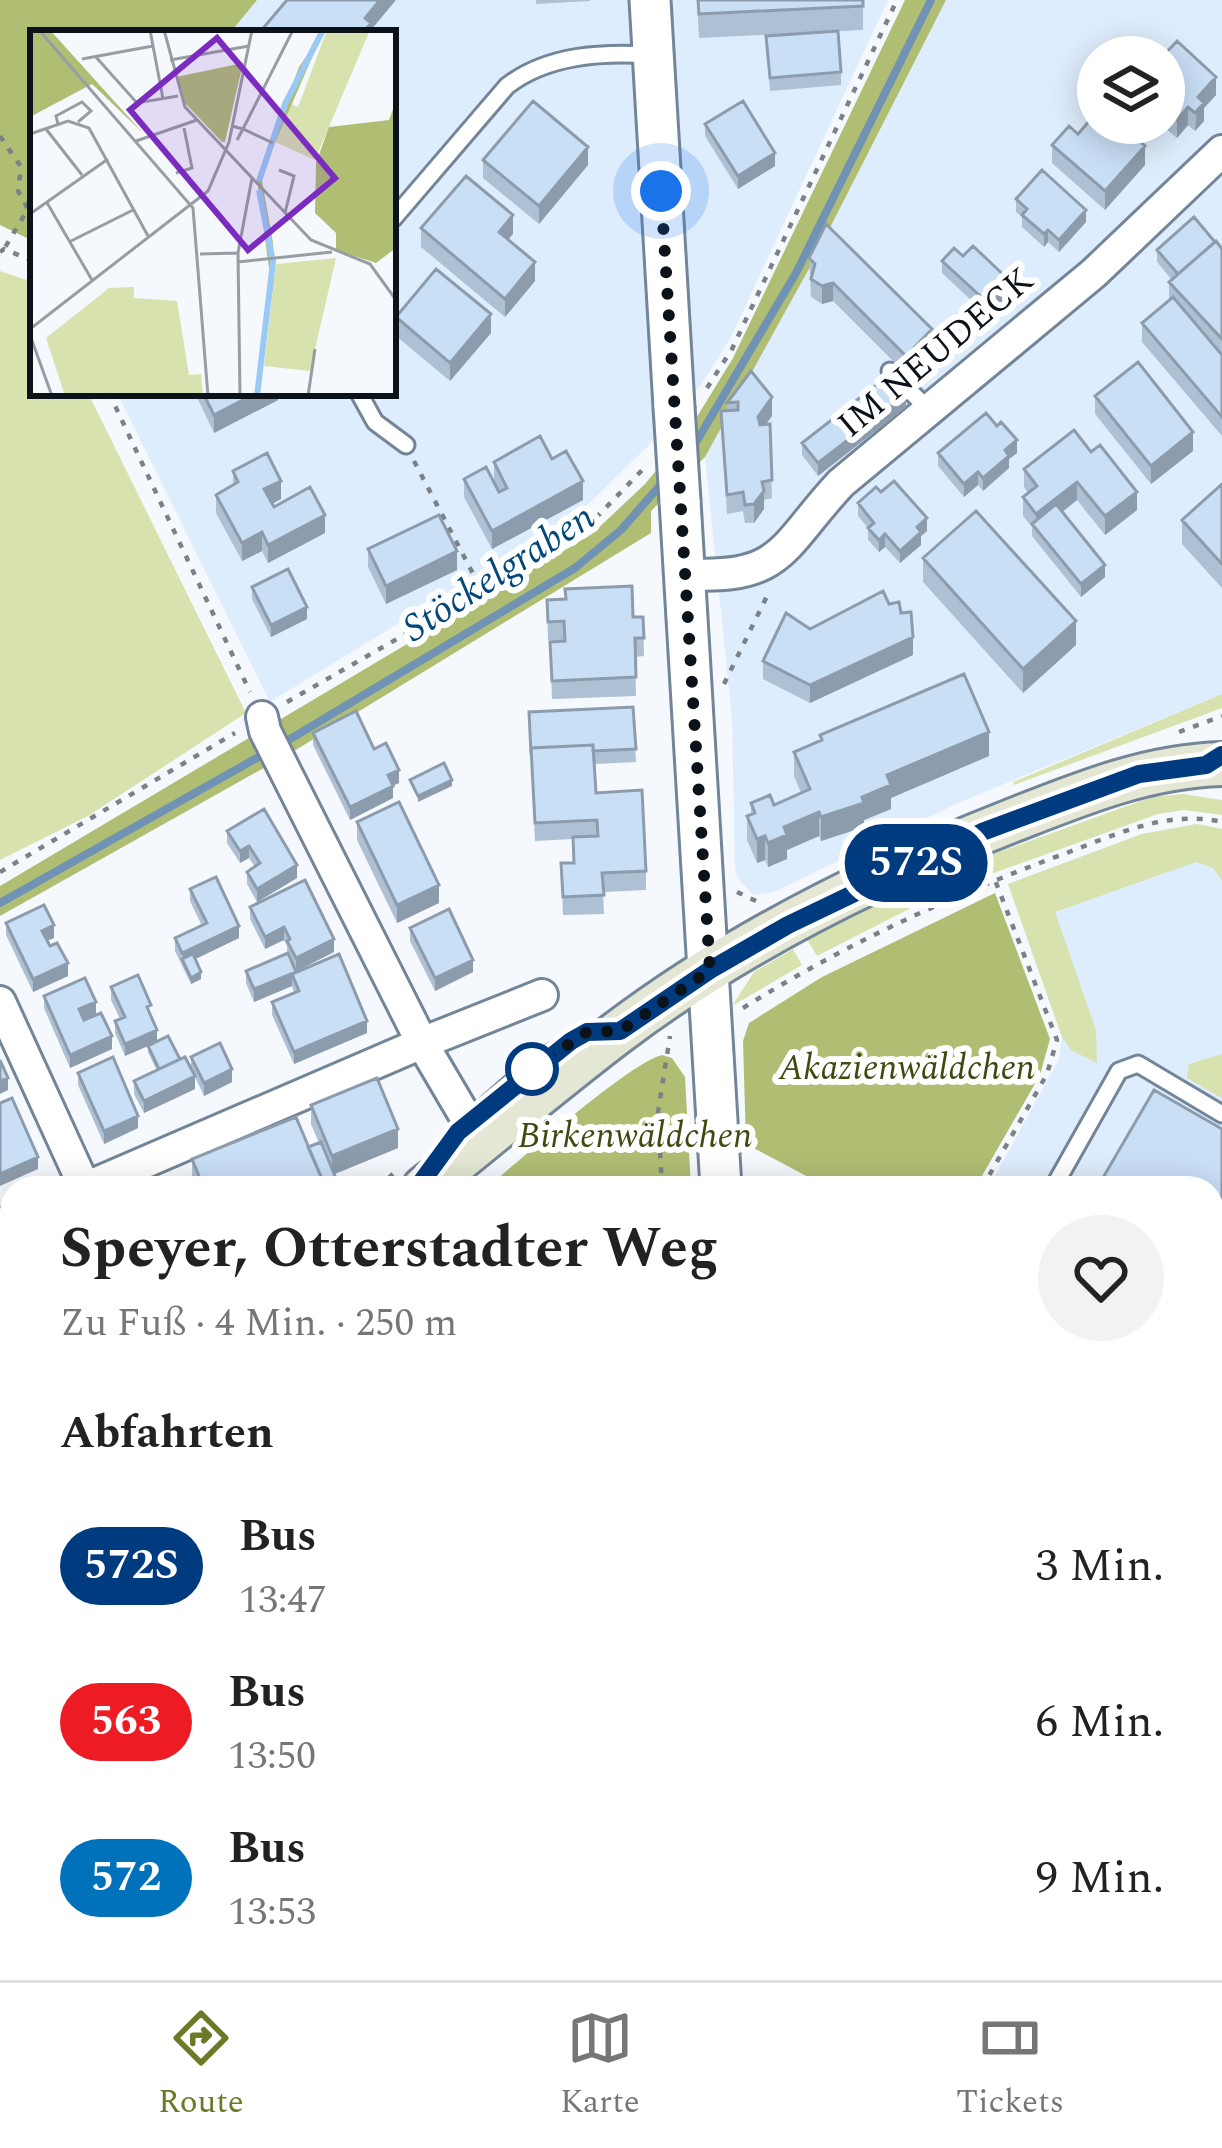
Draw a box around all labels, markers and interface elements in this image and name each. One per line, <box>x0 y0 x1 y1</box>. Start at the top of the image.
inset map <box>30 30 396 396</box>
map controls <box>1077 36 1185 144</box>
button: layers <box>1077 36 1185 144</box>
your location <box>631 161 691 221</box>
street label: IM NEUDECK <box>826 254 1046 452</box>
water label: Stöckelgraben <box>391 488 607 658</box>
line badge: 572S <box>832 824 1000 902</box>
text: 572S <box>869 831 963 894</box>
park label: Akazienwäldchen <box>778 1041 1035 1096</box>
unlabelled marker <box>507 1044 557 1094</box>
park label: Birkenwäldchen <box>518 1109 752 1164</box>
text: Speyer, Otterstadter Weg <box>60 1206 719 1292</box>
button: heart <box>1038 1215 1164 1341</box>
text: Zu Fuß · 4 Min. · 250 m <box>60 1294 457 1353</box>
text: Abfahrten <box>60 1399 274 1468</box>
text: Bus <box>239 1502 317 1571</box>
text: 3 Min. <box>1036 1532 1164 1601</box>
text: 572S <box>84 1534 179 1597</box>
text: 13:47 <box>239 1571 326 1630</box>
text: Bus <box>228 1658 306 1727</box>
text: 6 Min. <box>1036 1688 1164 1757</box>
text: 563 <box>91 1690 161 1753</box>
text: 13:50 <box>228 1727 316 1786</box>
text: Bus <box>228 1814 306 1883</box>
text: 9 Min. <box>1036 1844 1164 1913</box>
text: 572 <box>91 1846 161 1909</box>
text: 13:53 <box>228 1883 316 1942</box>
tab: Route <box>158 2005 244 2127</box>
tab: Karte <box>560 2005 640 2127</box>
tab: Tickets <box>956 2005 1064 2127</box>

